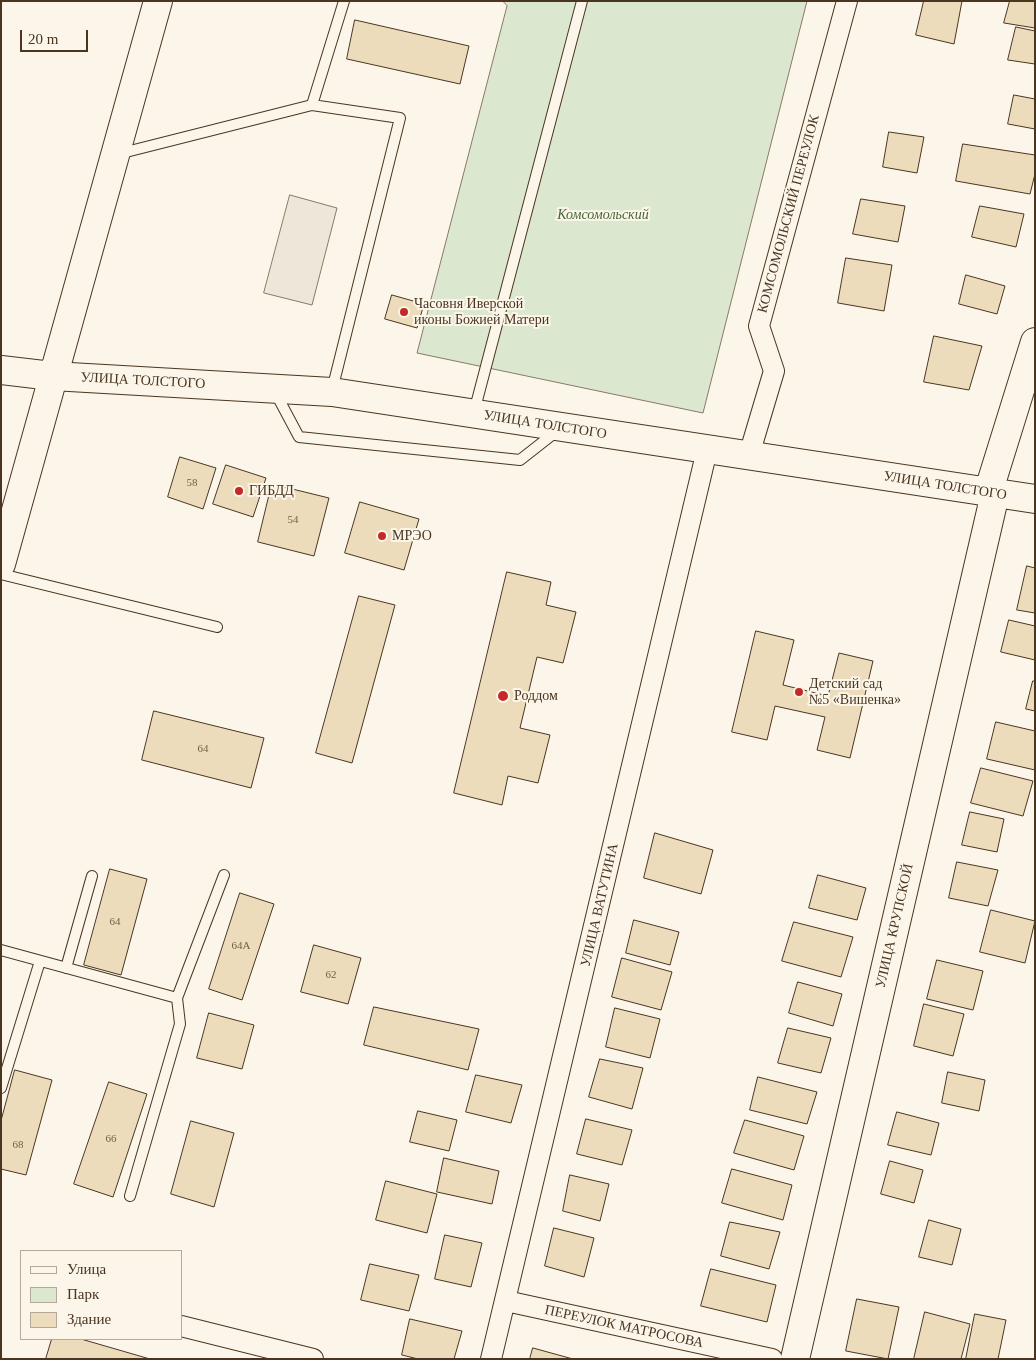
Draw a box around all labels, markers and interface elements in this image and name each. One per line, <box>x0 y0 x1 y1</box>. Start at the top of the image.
scale bar <box>22 20 90 52</box>
text: 20 m <box>28 31 58 47</box>
street label: КОМСОМОЛЬСКИЙ ПЕРЕУЛОК <box>754 113 824 315</box>
park label: Комсомольский <box>557 207 649 223</box>
place label: Часовня Иверской иконы Божией Матери <box>414 296 549 328</box>
marker: Часовня Иверской иконы Божией Матери <box>398 306 410 318</box>
street label: УЛИЦА ТОЛСТОГО <box>80 369 206 393</box>
street label: УЛИЦА ТОЛСТОГО <box>482 407 608 443</box>
street label: УЛИЦА ТОЛСТОГО <box>882 468 1008 504</box>
house number: 58 <box>186 476 198 490</box>
place label: ГИБДД <box>249 483 294 499</box>
marker: ГИБДД <box>233 485 245 497</box>
house number: 54 <box>288 513 298 527</box>
place label: МРЭО <box>392 528 432 544</box>
marker: МРЭО <box>376 530 388 542</box>
place label: Детский сад №5 «Вишенка» <box>809 676 901 709</box>
marker: Детский сад №5 «Вишенка» <box>793 686 805 698</box>
place label: Роддом <box>514 688 558 704</box>
marker: Роддом <box>496 689 510 703</box>
house number: 64 <box>198 742 208 756</box>
street label: УЛИЦА ВАТУТИНА <box>578 842 622 968</box>
street label: УЛИЦА КРУПСКОЙ <box>873 862 917 990</box>
house number: 64 <box>110 915 120 929</box>
house number: 64А <box>232 939 250 953</box>
house number: 62 <box>326 968 336 982</box>
house number: 66 <box>105 1132 116 1146</box>
house number: 68 <box>12 1138 24 1152</box>
legend <box>20 1250 182 1340</box>
text: Улица <box>67 1261 106 1277</box>
text: Парк <box>67 1286 99 1302</box>
street label: ПЕРЕУЛОК МАТРОСОВА <box>543 1302 705 1352</box>
text: Здание <box>67 1311 111 1327</box>

